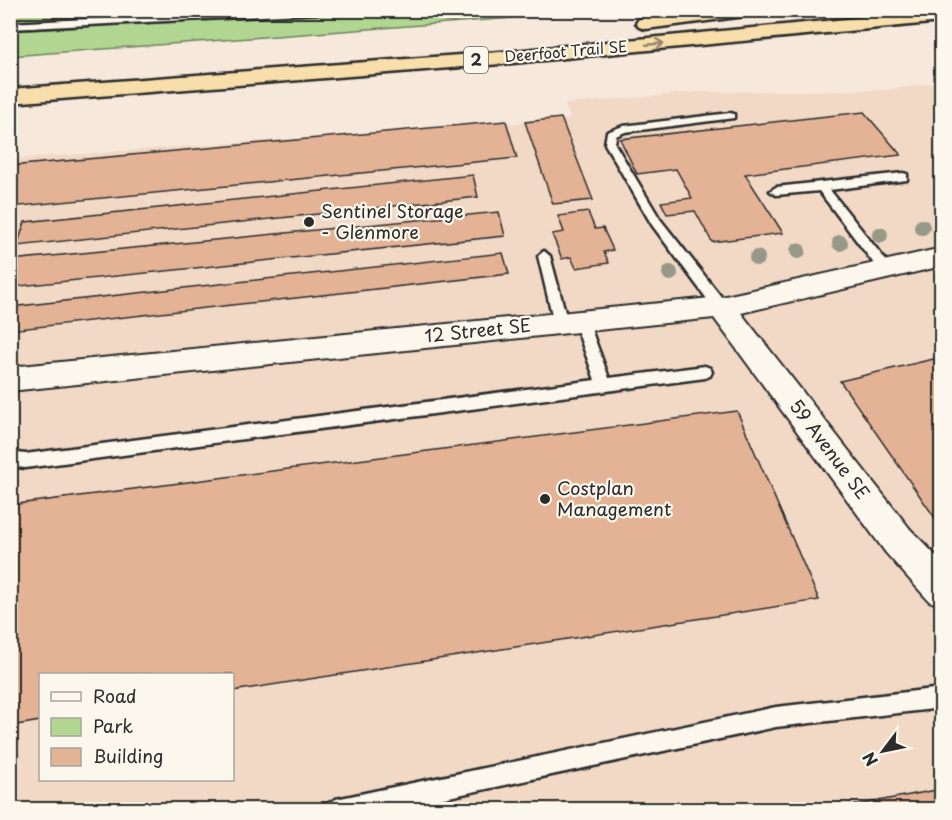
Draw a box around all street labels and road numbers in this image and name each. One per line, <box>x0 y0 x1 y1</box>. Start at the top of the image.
street label: Deerfoot Trail SE <box>503 34 628 67</box>
road number: 2 <box>464 47 488 73</box>
street label: 12 Street SE <box>423 310 533 349</box>
street label: 59 Avenue SE <box>784 393 877 505</box>

